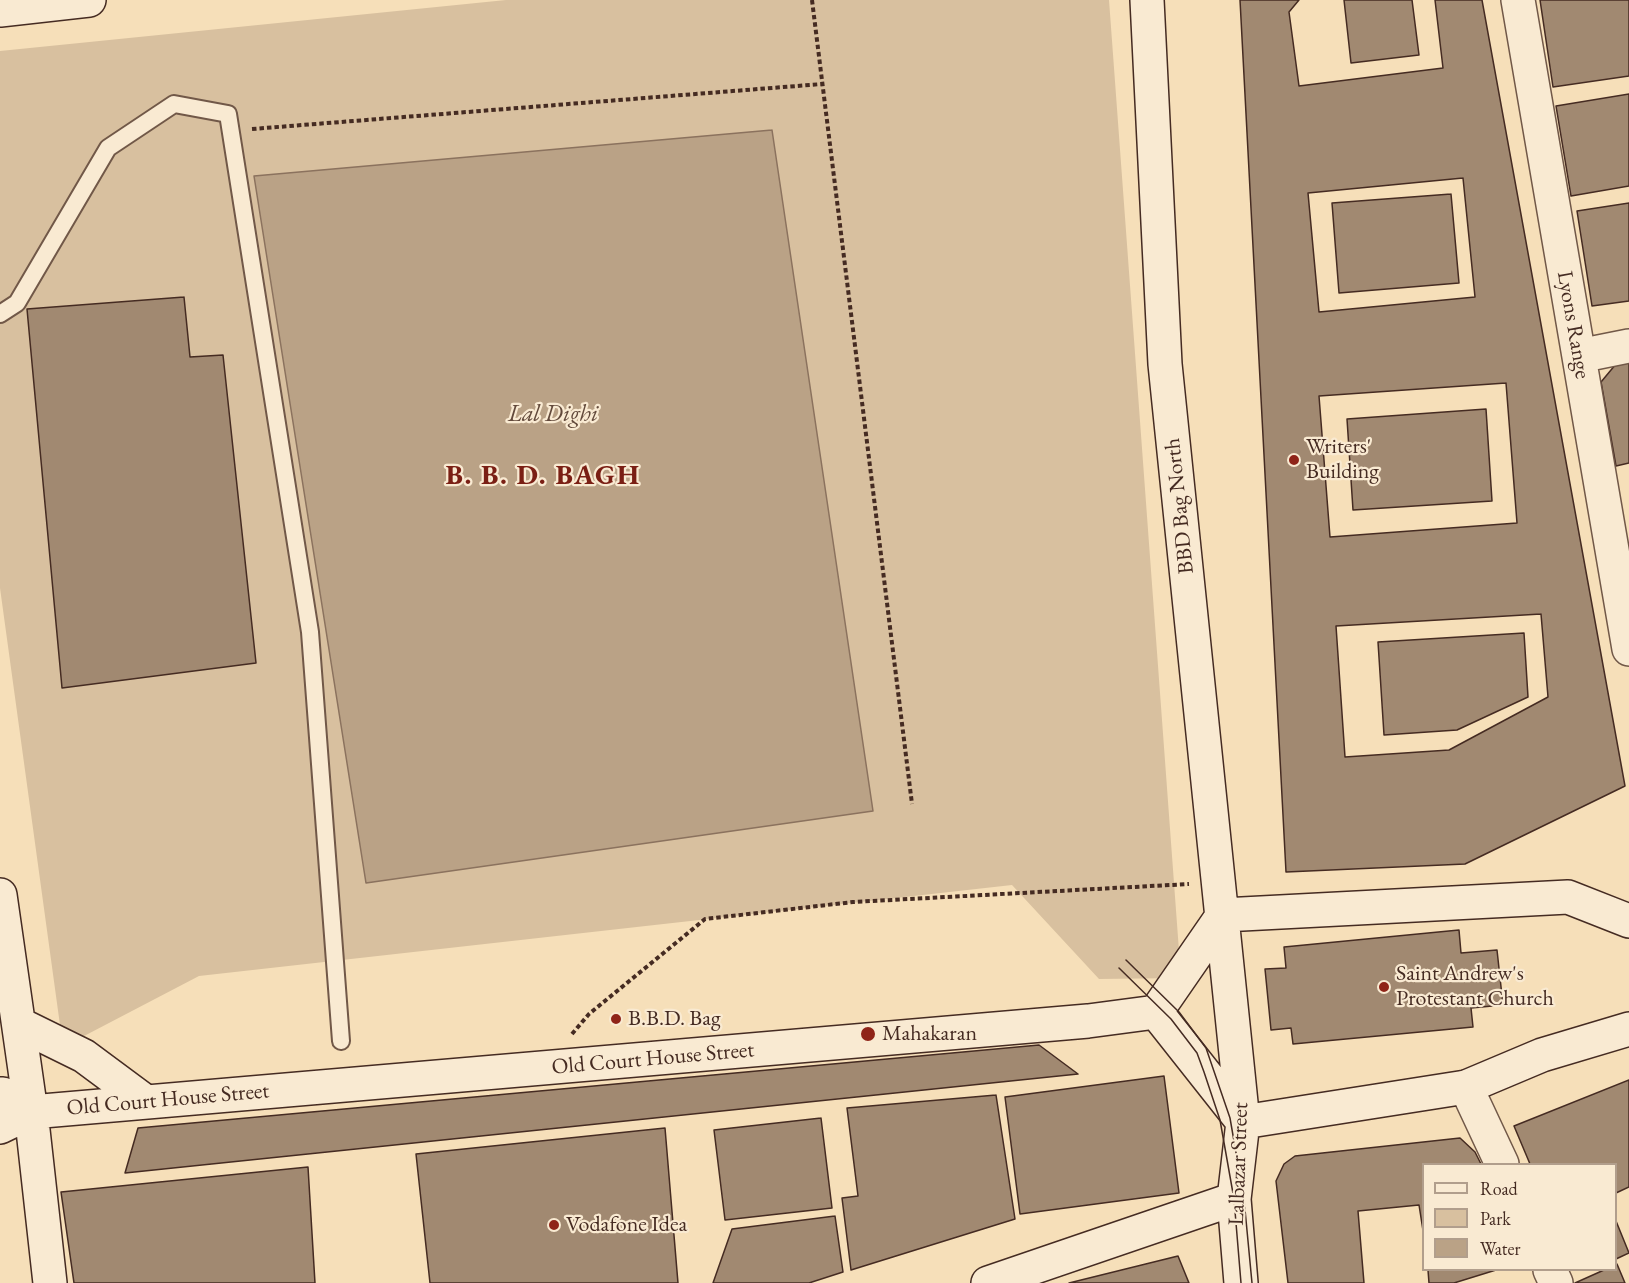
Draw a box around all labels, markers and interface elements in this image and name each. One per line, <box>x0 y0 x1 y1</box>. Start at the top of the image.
street label: Lyons Range <box>1551 269 1595 381</box>
water label: Lal Dighi <box>508 400 598 428</box>
place label: Writers' Building <box>1306 434 1379 486</box>
street label: BBD Bag North <box>1160 437 1200 575</box>
marker: Writers' Building <box>1287 453 1301 467</box>
district label: B. B. D. BAGH <box>445 459 641 493</box>
place label: Saint Andrew's Protestant Church <box>1396 961 1554 1012</box>
marker: Saint Andrew's Protestant Church <box>1377 980 1391 994</box>
place label: B.B.D. Bag <box>628 1006 721 1032</box>
marker: B.B.D. Bag <box>609 1012 623 1026</box>
place label: Mahakaran <box>882 1021 977 1047</box>
marker: Mahakaran <box>859 1025 877 1043</box>
street label: Old Court House Street <box>551 1037 755 1081</box>
street label: Old Court House Street <box>66 1078 270 1122</box>
street label: Lalbazar Street <box>1224 1102 1254 1226</box>
legend <box>1422 1163 1617 1271</box>
text: Road <box>1480 1177 1518 1200</box>
text: Park <box>1480 1207 1511 1230</box>
place label: Vodafone Idea <box>566 1212 687 1238</box>
marker: Vodafone Idea <box>547 1218 561 1232</box>
text: Water <box>1480 1237 1521 1260</box>

